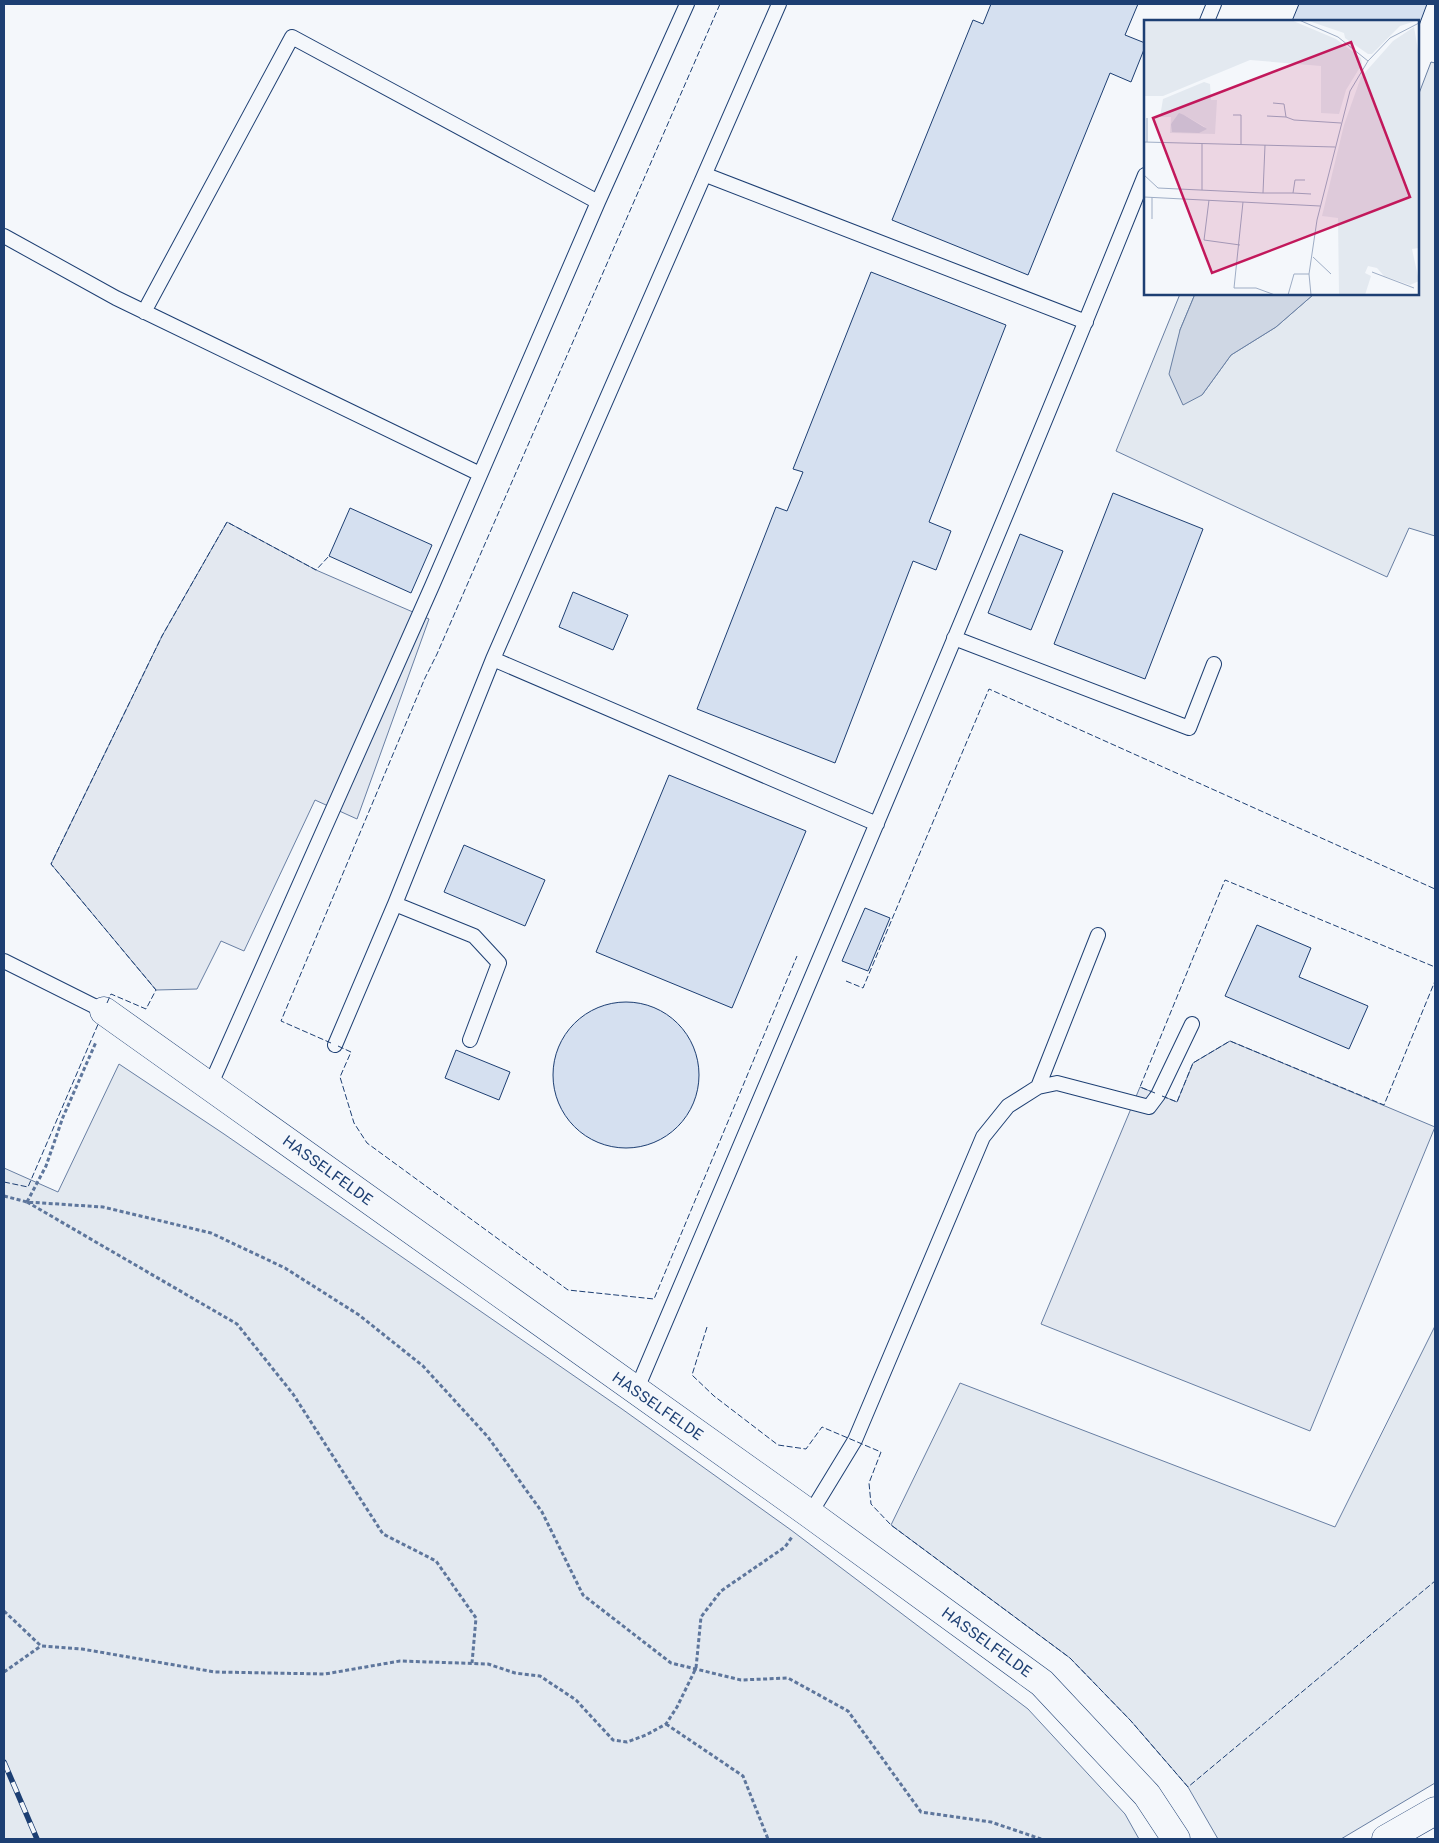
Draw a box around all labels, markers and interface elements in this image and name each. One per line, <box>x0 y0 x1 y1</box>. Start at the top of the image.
inset map <box>1144 20 1419 295</box>
street label: HASSELFELDE <box>280 1132 376 1208</box>
street label: HASSELFELDE <box>609 1368 707 1444</box>
street label: HASSELFELDE <box>939 1604 1035 1680</box>

